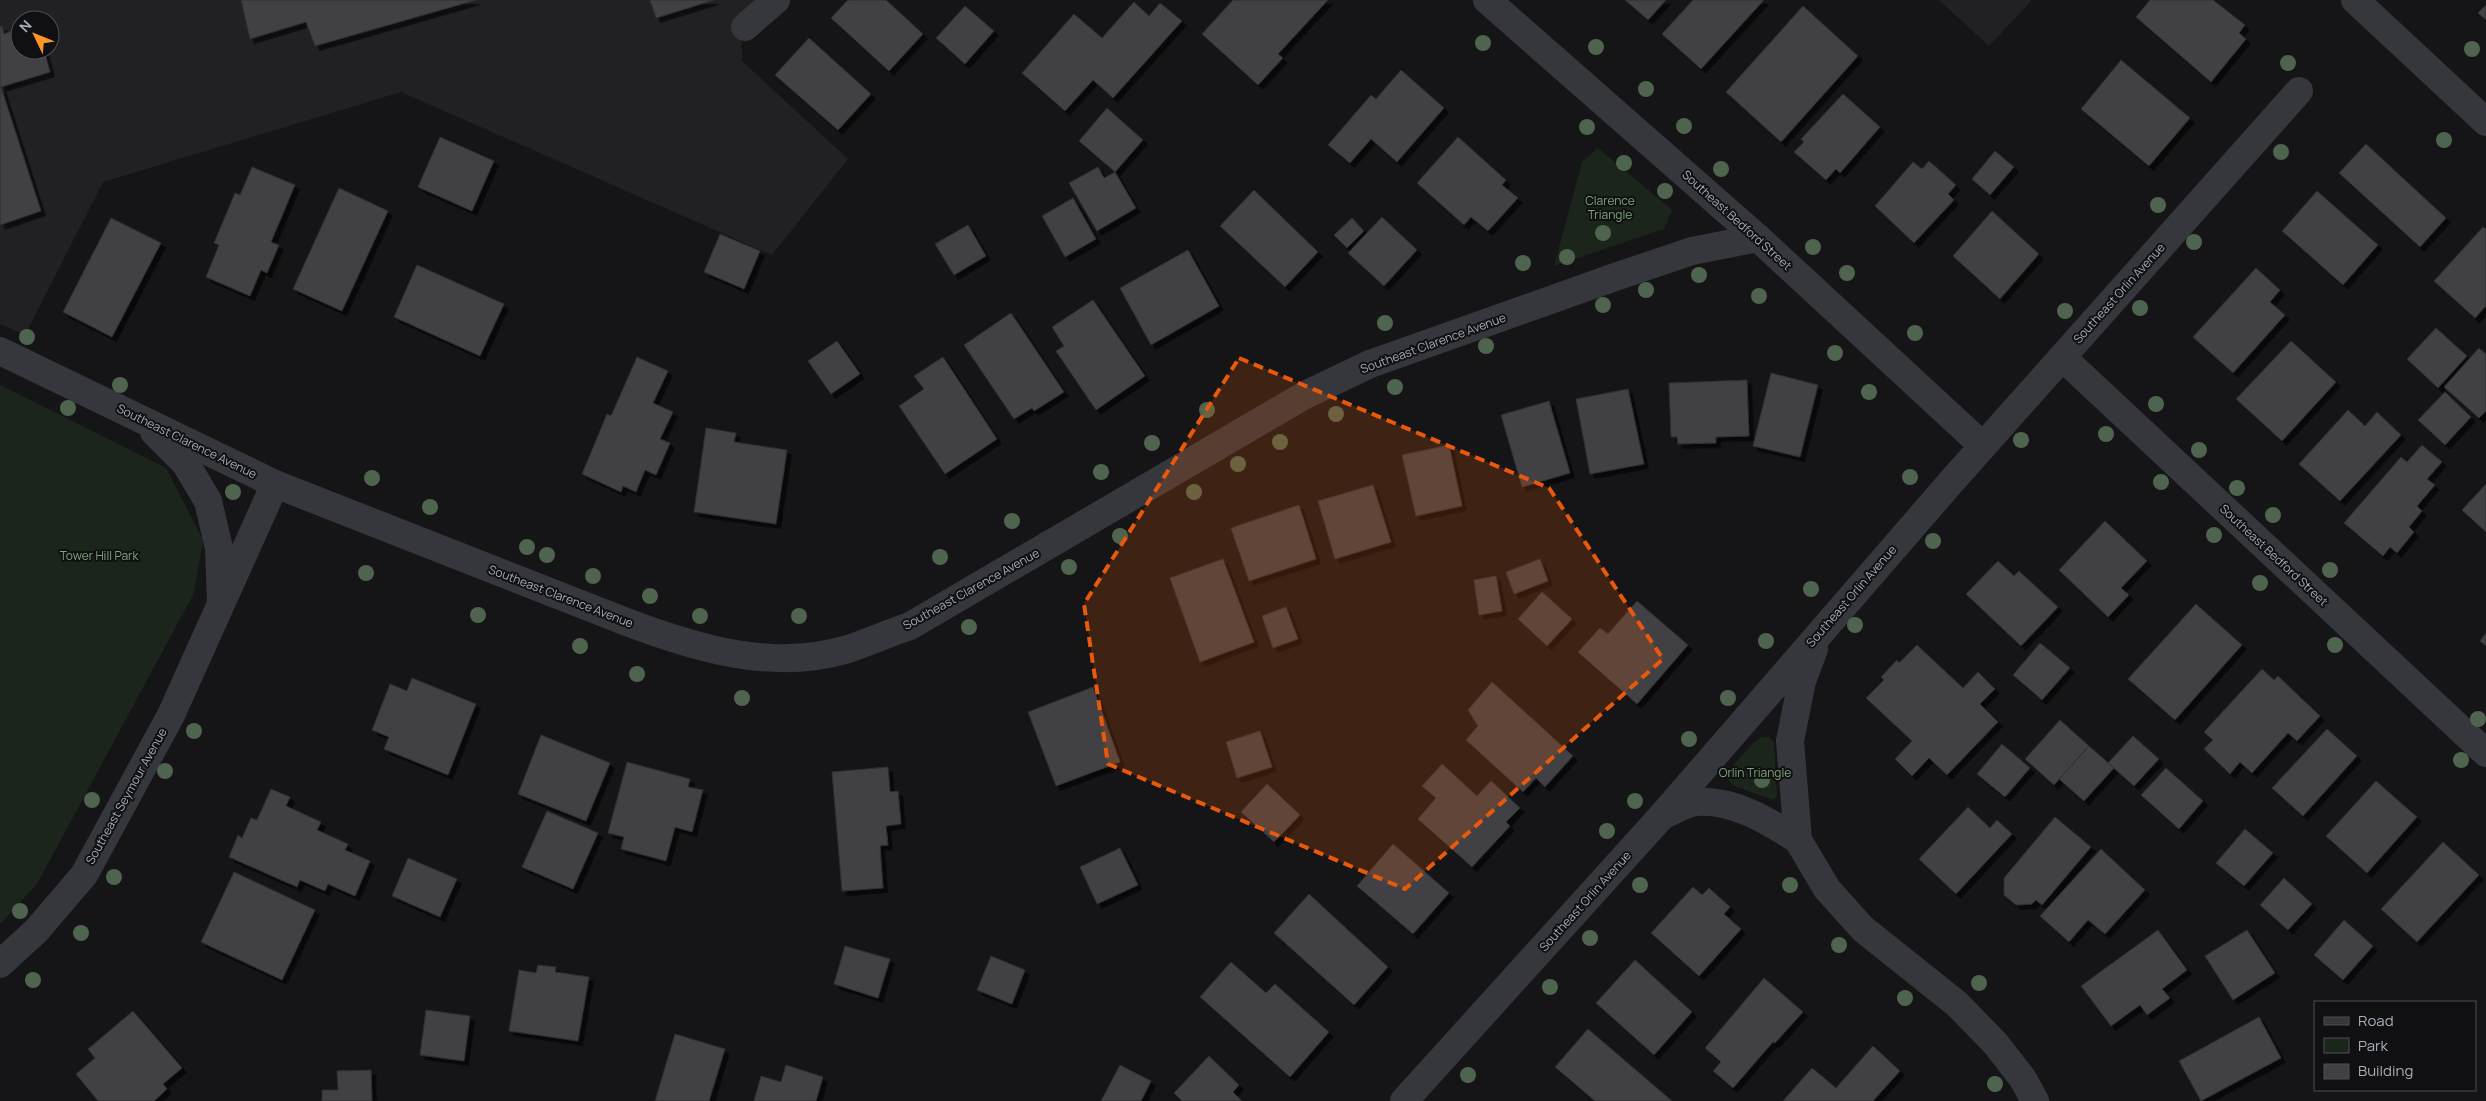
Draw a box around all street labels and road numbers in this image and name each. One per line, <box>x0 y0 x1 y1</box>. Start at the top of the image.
street label: Southeast Bedford Street <box>1678 166 1796 274</box>
street label: Southeast Orlin Avenue <box>2069 239 2169 347</box>
street label: Southeast Clarence Avenue <box>1358 309 1508 377</box>
street label: Southeast Clarence Avenue <box>114 400 260 482</box>
street label: Southeast Bedford Street <box>2216 500 2332 610</box>
street label: Southeast Orlin Avenue <box>1802 541 1900 651</box>
street label: Southeast Clarence Avenue <box>900 544 1042 634</box>
street label: Southeast Clarence Avenue <box>486 561 636 631</box>
street label: Southeast Seymour Avenue <box>81 725 171 867</box>
street label: Southeast Orlin Avenue <box>1535 847 1635 955</box>

